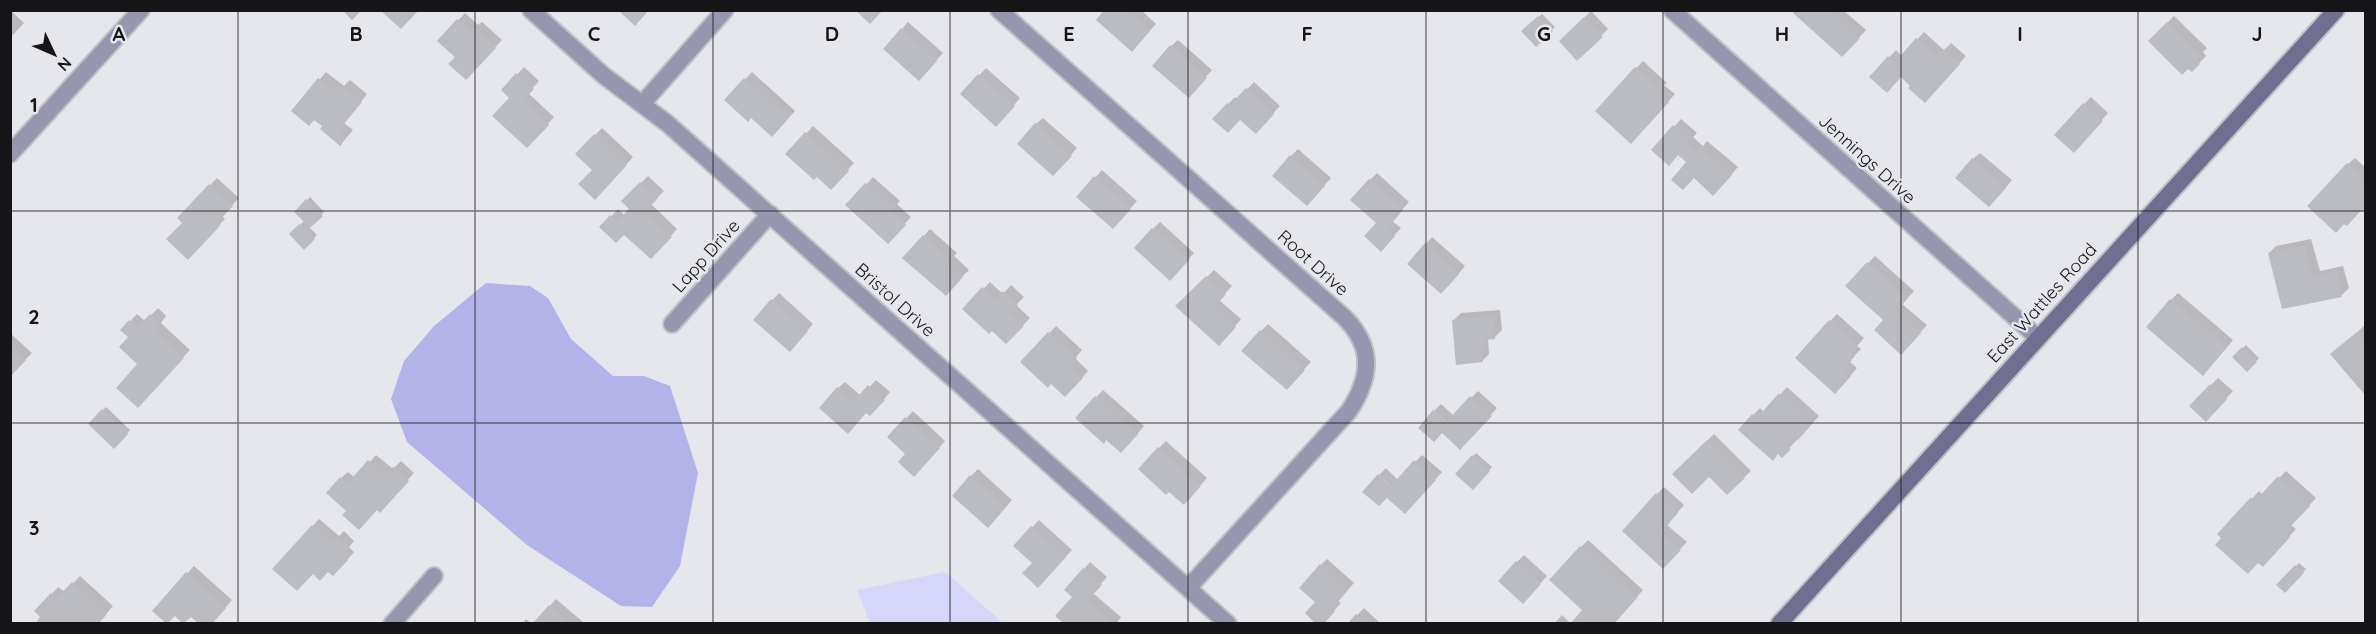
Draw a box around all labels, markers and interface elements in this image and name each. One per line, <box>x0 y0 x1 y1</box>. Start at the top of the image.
text: A <box>113 21 126 46</box>
text: B <box>349 21 363 46</box>
text: C <box>588 21 601 46</box>
text: D <box>825 21 839 46</box>
text: E <box>1063 21 1075 46</box>
text: F <box>1301 21 1313 46</box>
text: G <box>1537 21 1551 46</box>
text: H <box>1775 21 1789 46</box>
text: I <box>2017 21 2023 46</box>
text: J <box>2251 21 2263 46</box>
north arrow <box>24 24 84 84</box>
text: N <box>54 53 76 76</box>
text: 1 <box>30 92 38 117</box>
street label: Jennings Drive <box>1814 109 1921 208</box>
street label: Lapp Drive <box>667 214 744 297</box>
street label: Root Drive <box>1273 225 1354 301</box>
street label: East Wattles Road <box>1982 238 2101 367</box>
street label: Bristol Drive <box>850 258 940 342</box>
text: 2 <box>28 304 40 329</box>
text: 3 <box>29 515 39 540</box>

